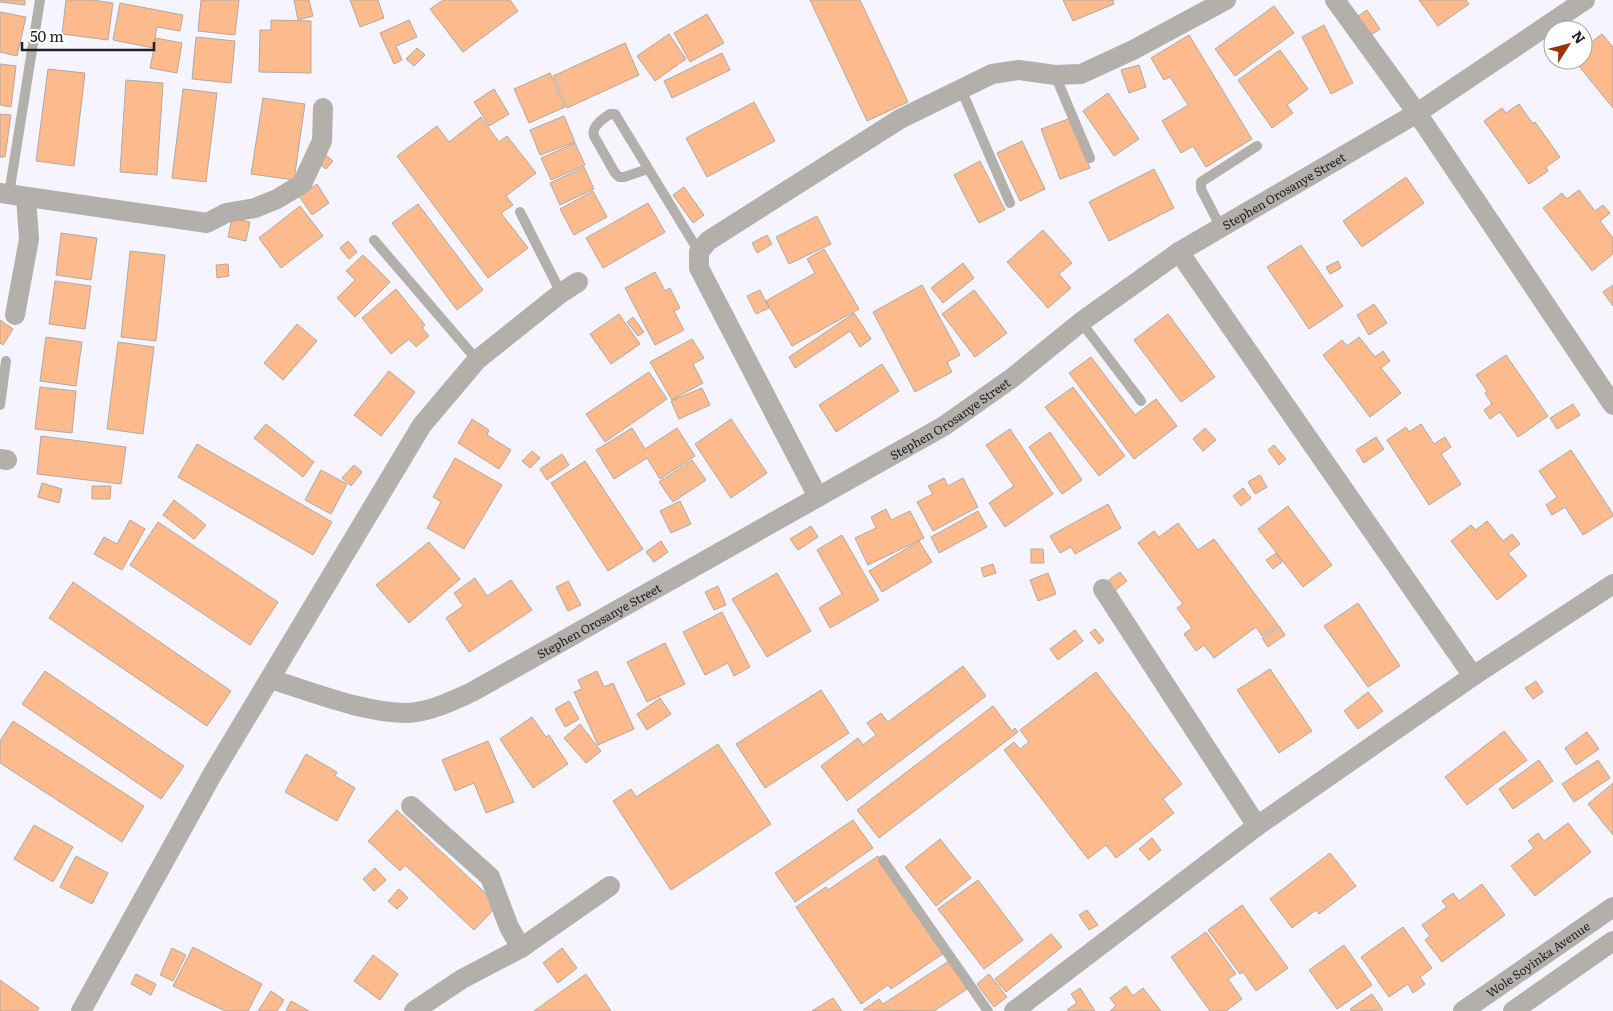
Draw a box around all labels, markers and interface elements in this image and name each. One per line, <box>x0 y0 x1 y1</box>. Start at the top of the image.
scale bar <box>22 20 155 52</box>
north arrow <box>1543 20 1593 70</box>
text: 50 m <box>30 24 64 47</box>
text: N <box>1568 26 1591 48</box>
street label: Stephen Orosanye Street <box>1219 148 1349 234</box>
street label: Stephen Orosanye Street <box>886 373 1014 464</box>
street label: Stephen Orosanye Street <box>533 578 664 663</box>
street label: Wole Soyinka Avenue <box>1482 917 1593 1002</box>

